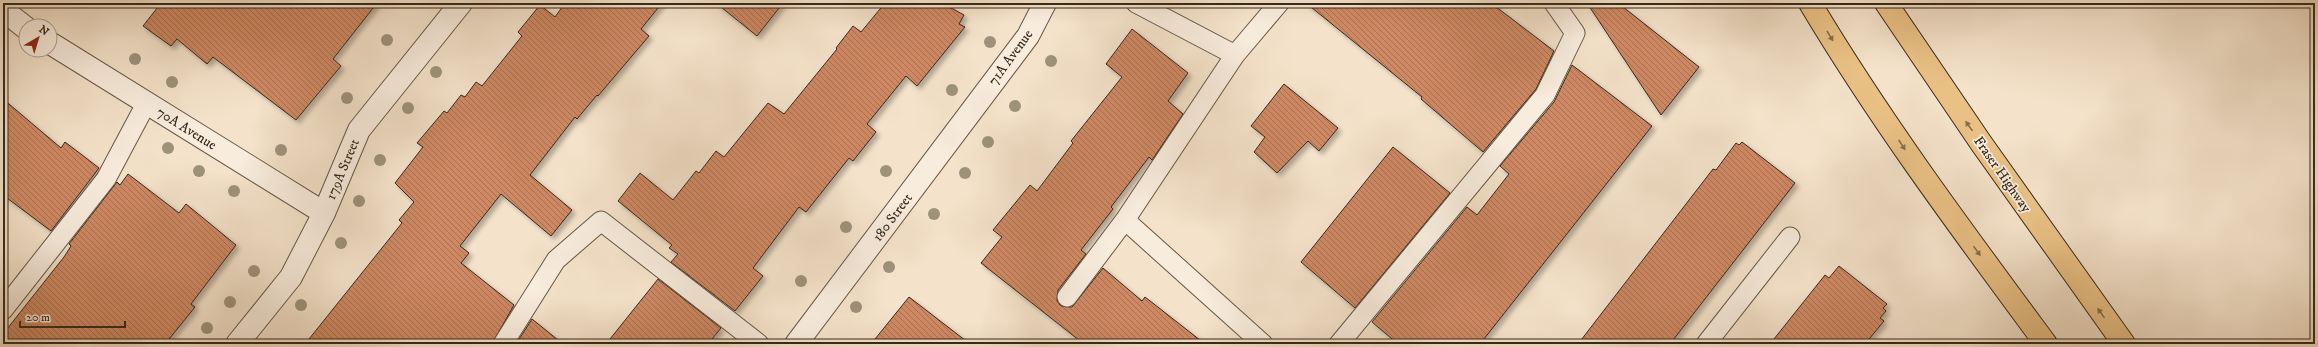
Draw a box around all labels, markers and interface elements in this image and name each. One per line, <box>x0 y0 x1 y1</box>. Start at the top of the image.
north arrow <box>18 18 58 58</box>
text: N <box>36 23 51 39</box>
street label: 71A Avenue <box>984 26 1037 89</box>
one-way arrow <box>1826 30 1833 42</box>
street label: 70A Avenue <box>153 103 220 154</box>
one-way arrow <box>1966 121 1973 132</box>
street label: Fraser Highway <box>1969 133 2035 216</box>
street label: 179A Street <box>322 136 364 203</box>
one-way arrow <box>1898 139 1905 151</box>
street label: 180 Street <box>869 189 917 245</box>
one-way arrow <box>1973 245 1981 256</box>
scale bar <box>20 303 125 329</box>
one-way arrow <box>2097 307 2105 318</box>
text: 20 m <box>26 310 50 325</box>

